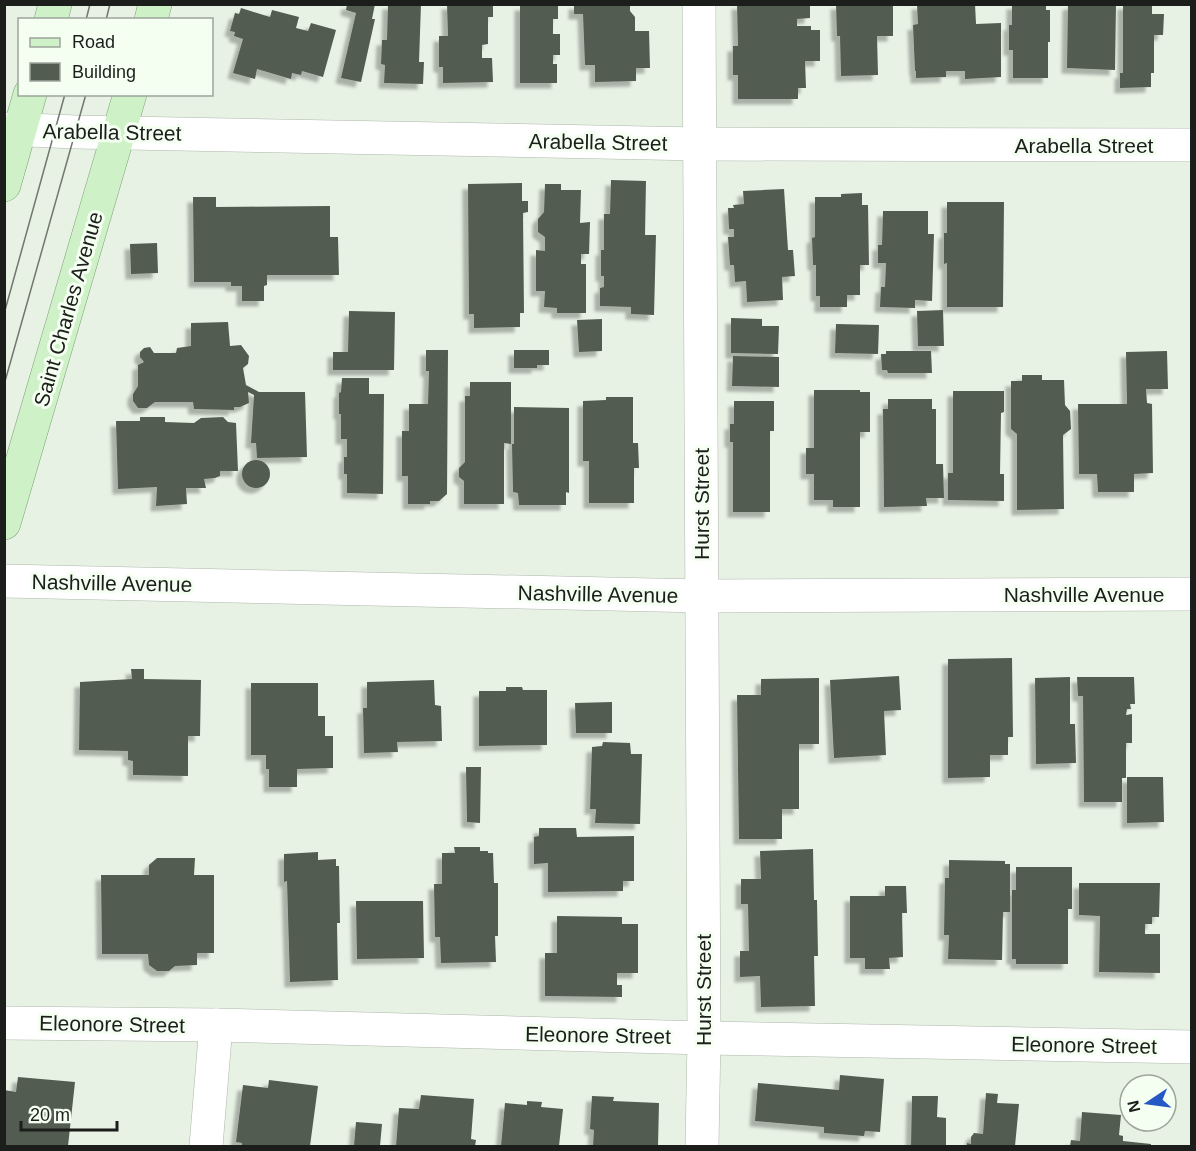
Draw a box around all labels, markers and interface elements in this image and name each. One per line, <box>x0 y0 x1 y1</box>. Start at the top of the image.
legend <box>18 18 213 96</box>
text: Road <box>72 32 115 52</box>
text: Building <box>72 62 136 82</box>
street label: Arabella Street <box>42 119 182 145</box>
street label: Arabella Street <box>528 129 668 155</box>
street label: Arabella Street <box>1015 134 1154 157</box>
street label: Saint Charles Avenue <box>29 209 107 409</box>
street label: Hurst Street <box>690 448 713 560</box>
street label: Nashville Avenue <box>31 570 193 596</box>
street label: Nashville Avenue <box>517 581 679 607</box>
street label: Nashville Avenue <box>1004 583 1164 606</box>
street label: Hurst Street <box>692 934 715 1046</box>
street label: Eleonore Street <box>39 1011 185 1037</box>
street label: Eleonore Street <box>525 1022 671 1048</box>
street label: Eleonore Street <box>1011 1032 1157 1058</box>
north arrow <box>1118 1073 1178 1133</box>
scale bar <box>21 1094 117 1132</box>
text: N <box>1124 1099 1143 1114</box>
text: 20 m <box>30 1105 70 1125</box>

